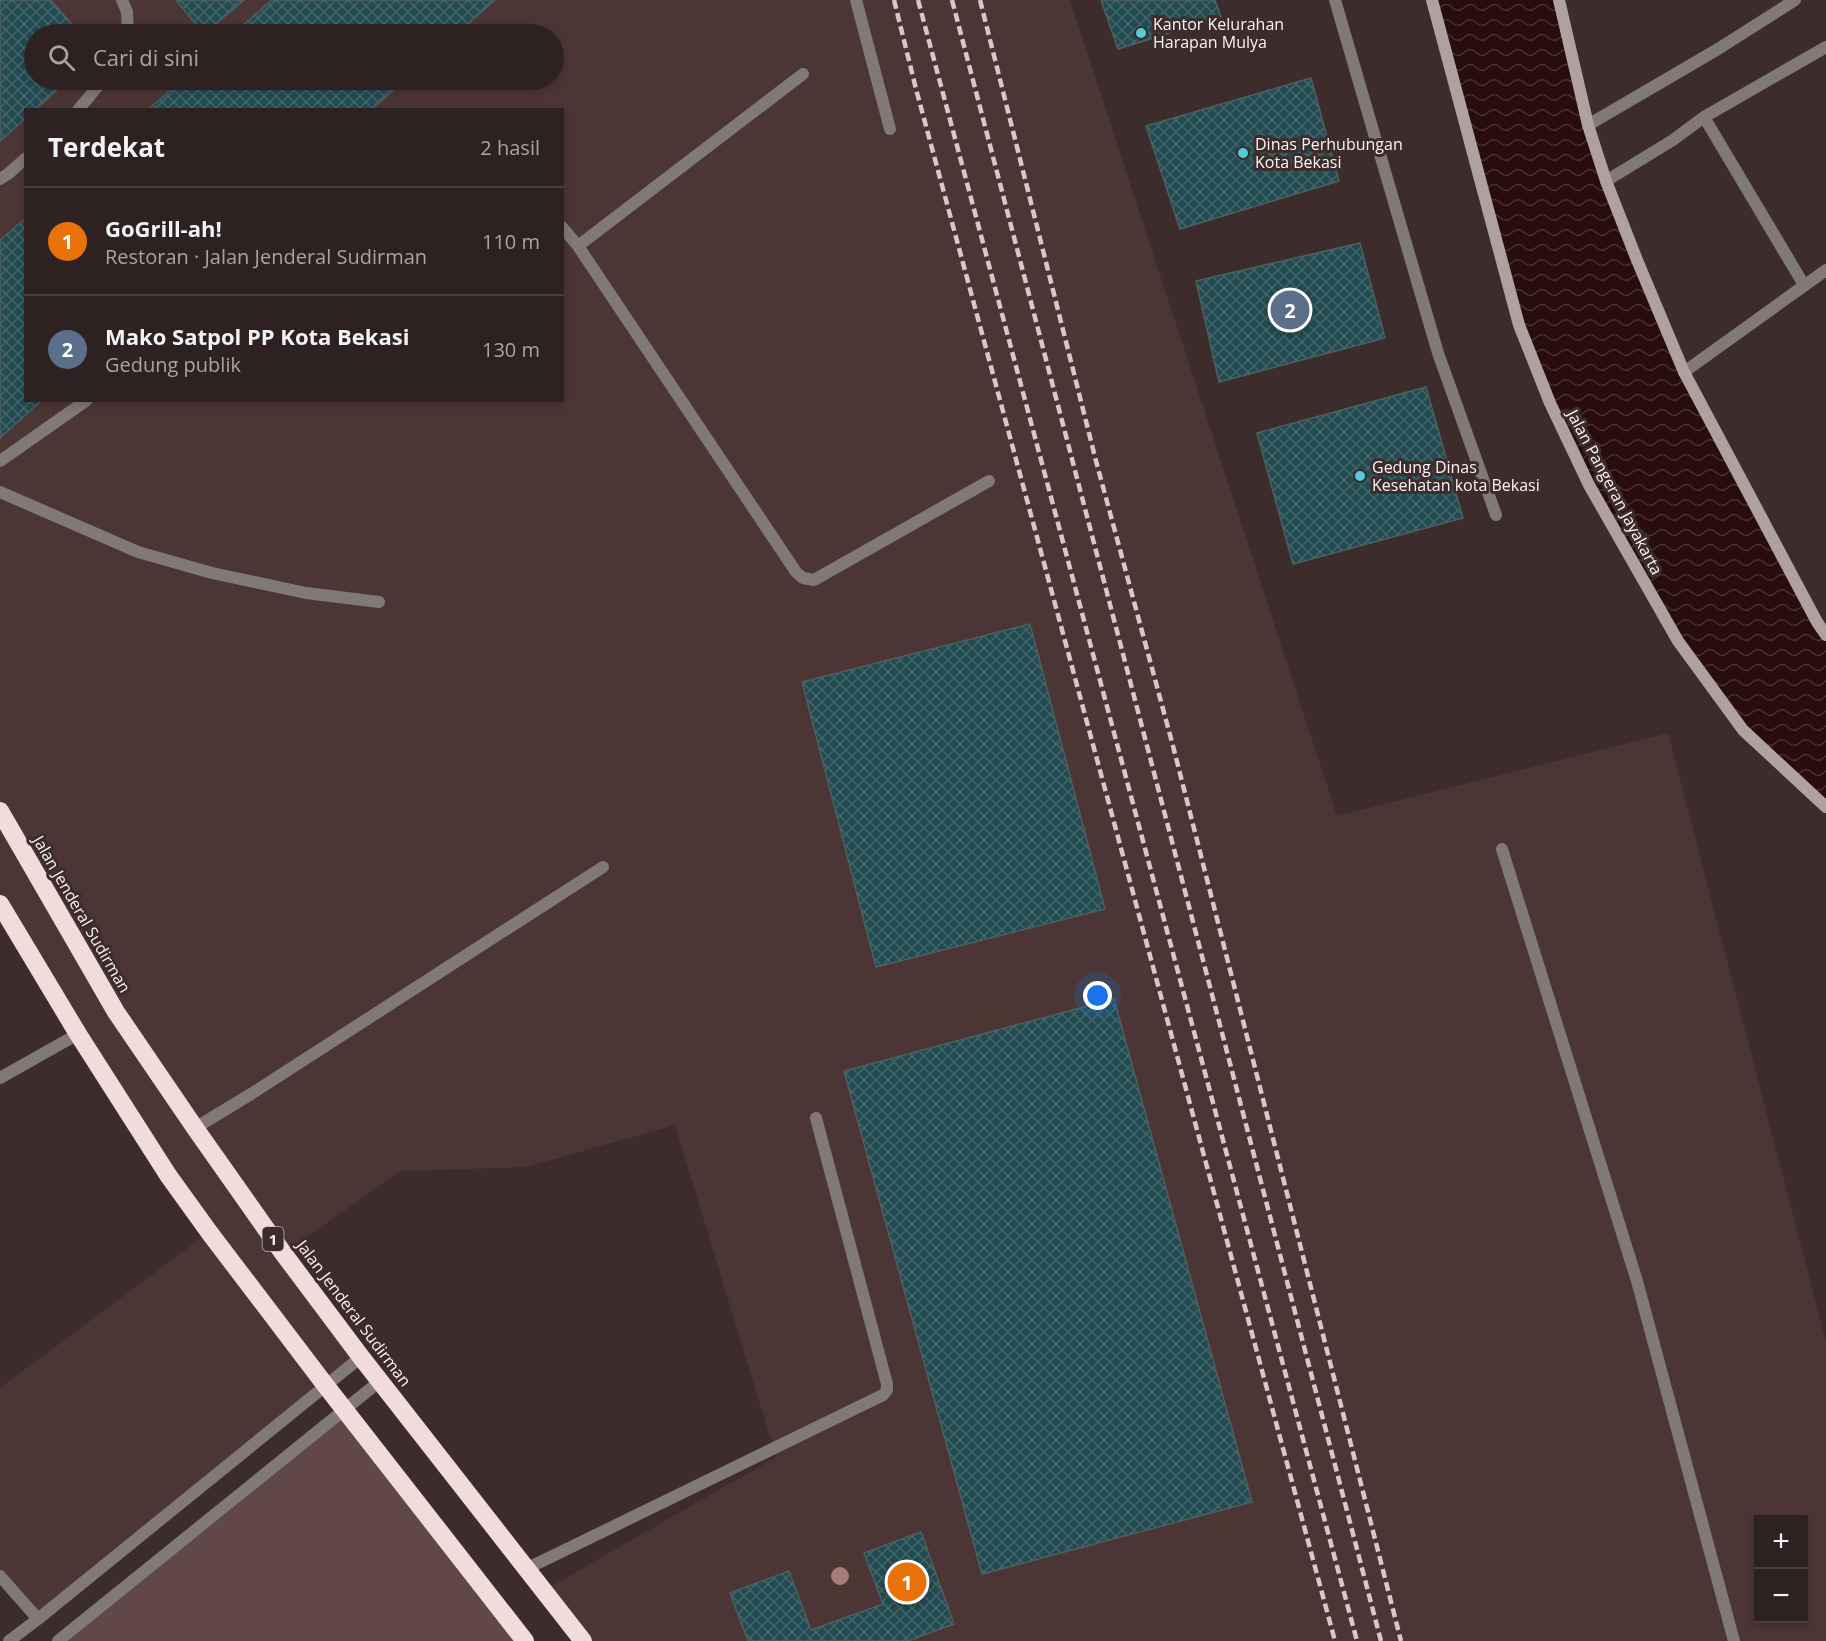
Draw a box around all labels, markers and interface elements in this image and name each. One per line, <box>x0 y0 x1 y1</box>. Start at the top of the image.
place label: Kantor Kelurahan Harapan Mulya <box>1153 13 1284 53</box>
search box <box>24 24 564 90</box>
marker: Kantor Kelurahan Harapan Mulya <box>1134 26 1148 40</box>
icon: search <box>45 41 78 74</box>
text: Cari di sini <box>93 42 199 72</box>
text: Terdekat <box>48 129 165 165</box>
place label: Dinas Perhubungan Kota Bekasi <box>1255 133 1403 173</box>
text: 2 hasil <box>480 134 540 161</box>
marker: Dinas Perhubungan Kota Bekasi <box>1236 146 1250 160</box>
text: GoGrill-ah! <box>105 213 222 243</box>
text: 1 <box>62 228 73 255</box>
text: 110 m <box>482 228 540 255</box>
text: Restoran · Jalan Jenderal Sudirman <box>105 243 427 270</box>
pin: 2 <box>1270 288 1310 332</box>
text: Mako Satpol PP Kota Bekasi <box>105 321 409 351</box>
text: 2 <box>62 336 73 363</box>
text: 130 m <box>482 336 540 363</box>
text: Gedung publik <box>105 351 241 378</box>
street label: Jalan Pangeran Jayakarta <box>1561 404 1668 578</box>
place label: Gedung Dinas Kesehatan kota Bekasi <box>1372 456 1540 496</box>
marker: Gedung Dinas Kesehatan kota Bekasi <box>1353 469 1367 483</box>
street label: Jalan Jenderal Sudirman <box>27 830 136 997</box>
your location <box>1083 981 1112 1010</box>
road number: 1 <box>262 1227 284 1251</box>
street label: Jalan Jenderal Sudirman <box>290 1234 416 1391</box>
map controls <box>1754 1515 1808 1623</box>
button: + <box>1754 1515 1808 1569</box>
pin: 1 <box>888 1560 926 1604</box>
button: − <box>1754 1569 1808 1623</box>

